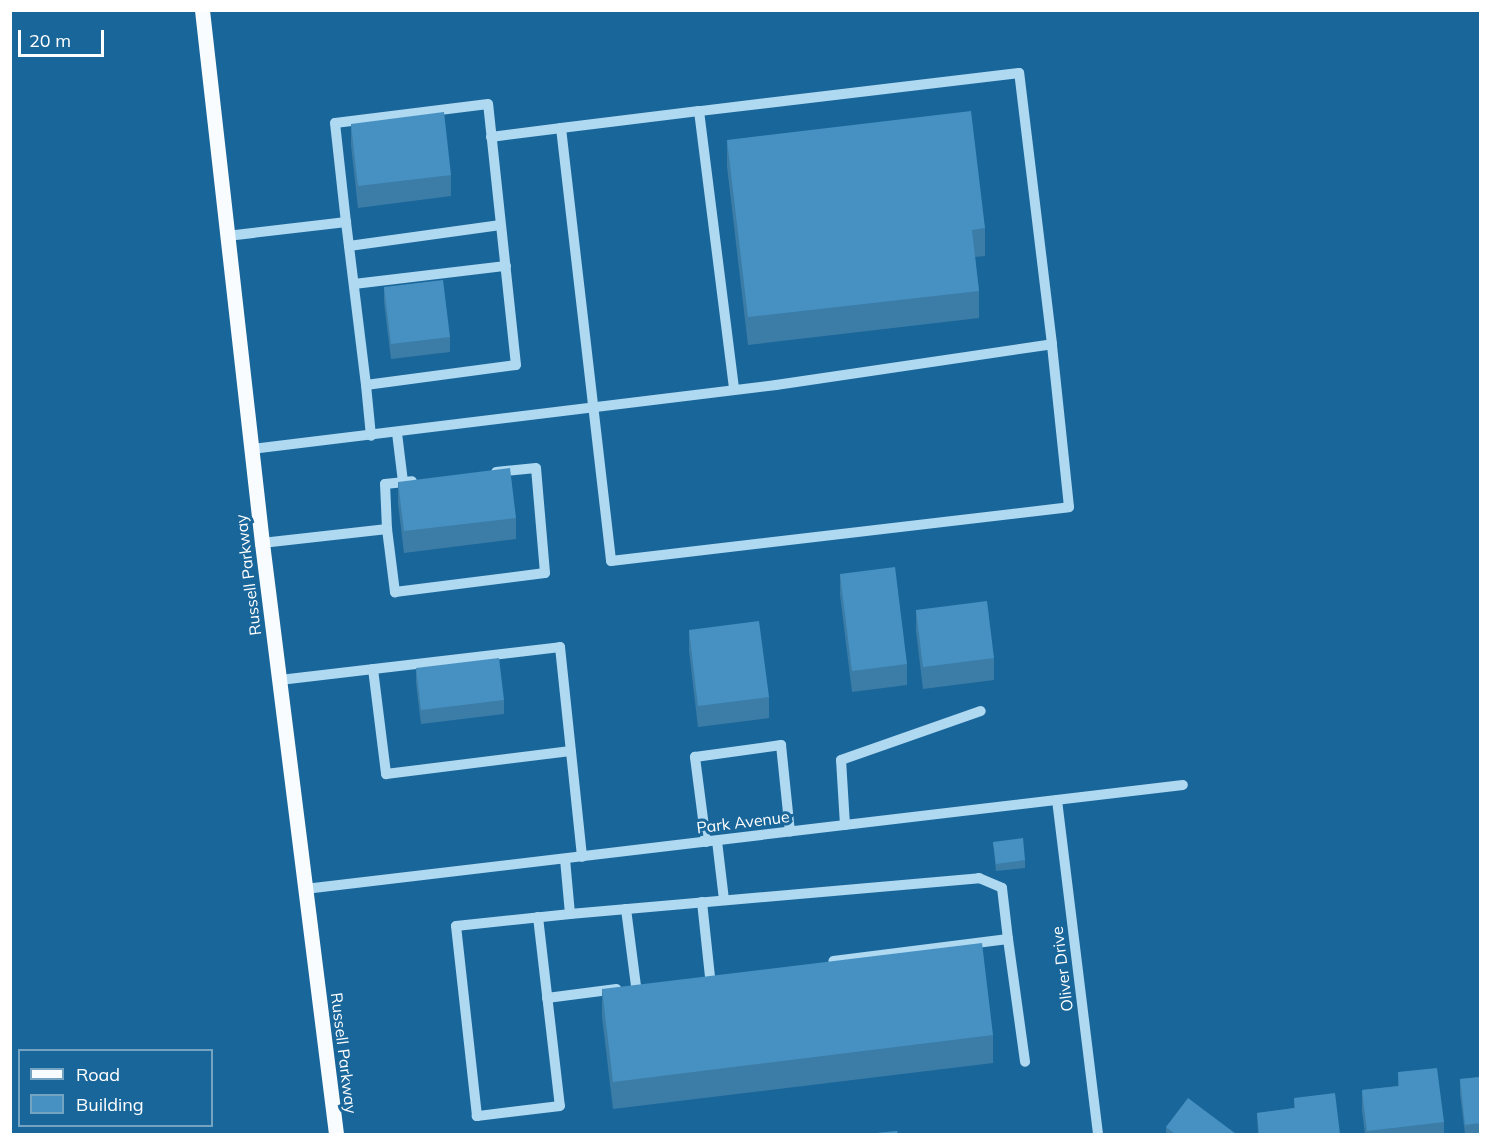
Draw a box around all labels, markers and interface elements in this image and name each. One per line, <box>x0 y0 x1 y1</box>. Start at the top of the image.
scale bar <box>21 18 106 56</box>
text: 20 m <box>29 29 71 52</box>
street label: Russell Parkway <box>231 513 265 637</box>
street label: Park Avenue <box>695 807 791 837</box>
street label: Oliver Drive <box>1047 925 1077 1013</box>
street label: Russell Parkway <box>327 991 361 1115</box>
legend <box>18 1049 213 1127</box>
text: Road <box>76 1063 120 1086</box>
text: Building <box>76 1093 144 1116</box>

